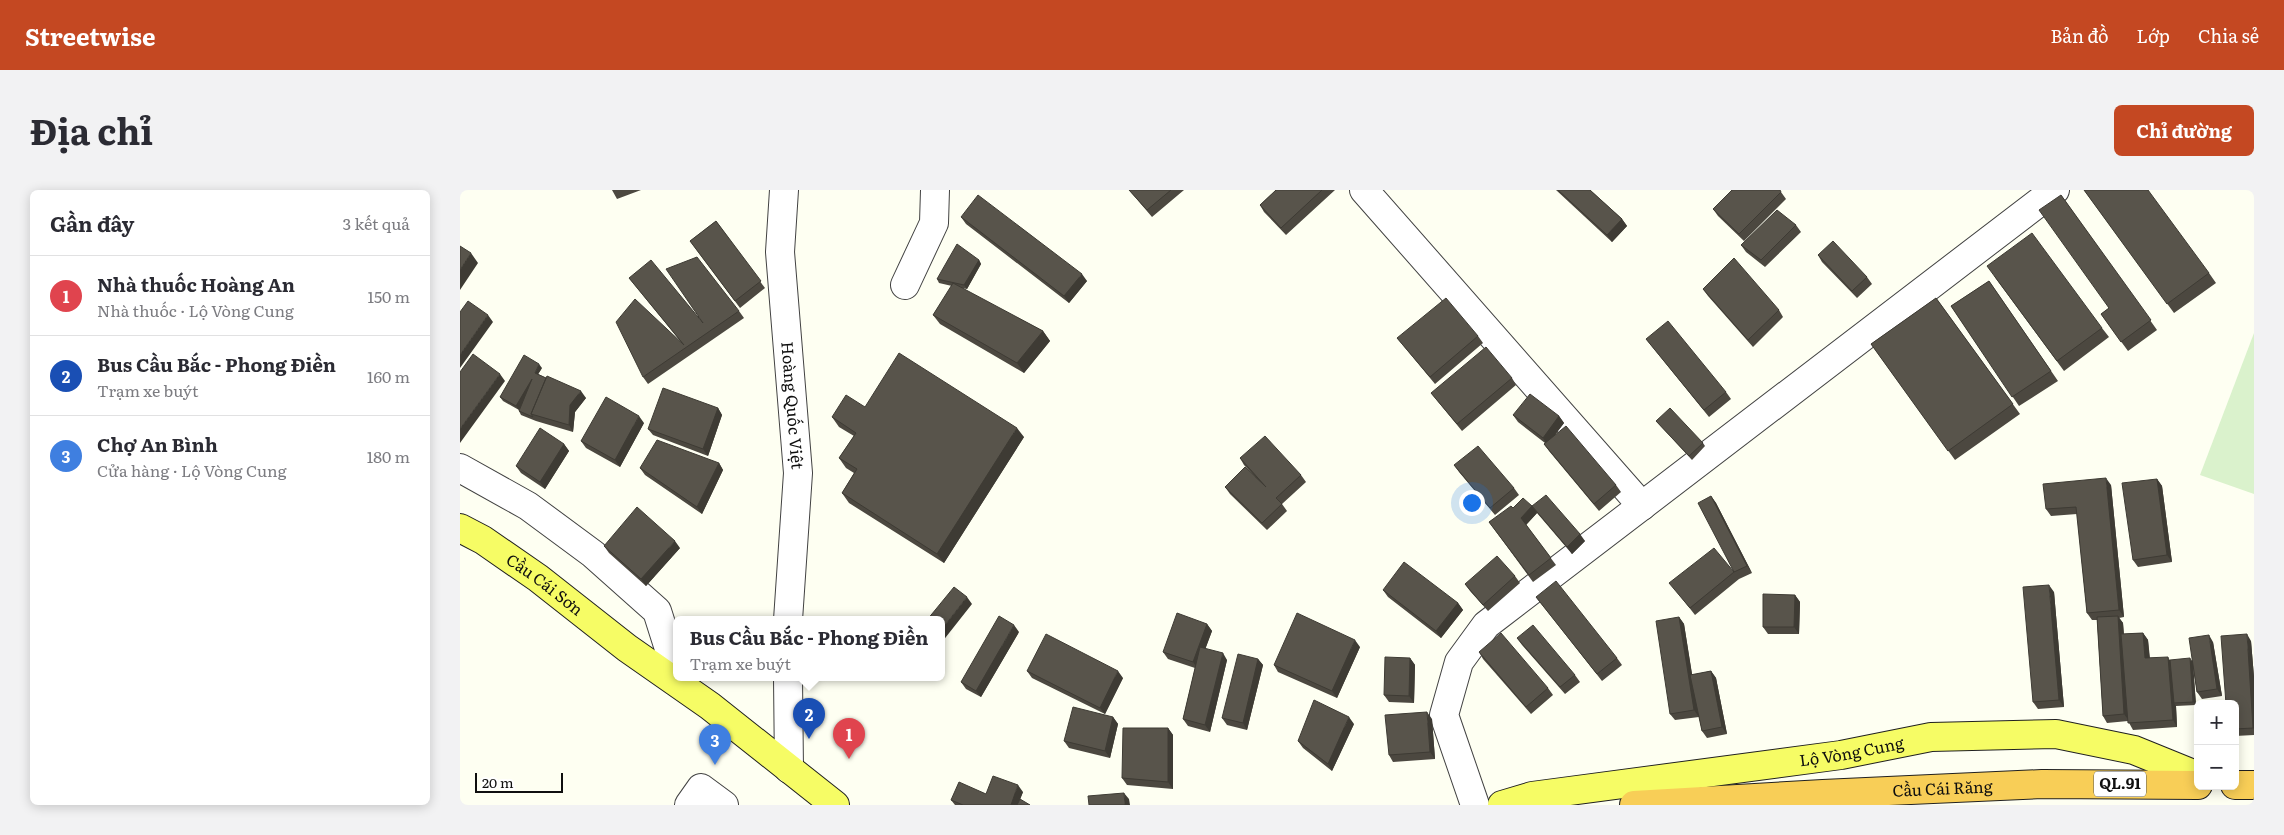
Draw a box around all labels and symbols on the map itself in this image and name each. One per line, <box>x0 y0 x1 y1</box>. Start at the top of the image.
street label: Hoàng Quốc Việt <box>776 340 811 471</box>
your location <box>1459 490 1485 516</box>
street label: Cầu Cái Sơn <box>502 547 589 621</box>
pin: 2 <box>793 698 825 739</box>
pin: 1 <box>833 718 865 759</box>
pin: 3 <box>699 724 731 765</box>
street label: Lộ Vòng Cung <box>1798 730 1906 771</box>
scale bar <box>475 770 562 793</box>
road number: QL.91 <box>2094 772 2146 796</box>
street label: Cầu Cái Răng <box>1892 773 1993 802</box>

